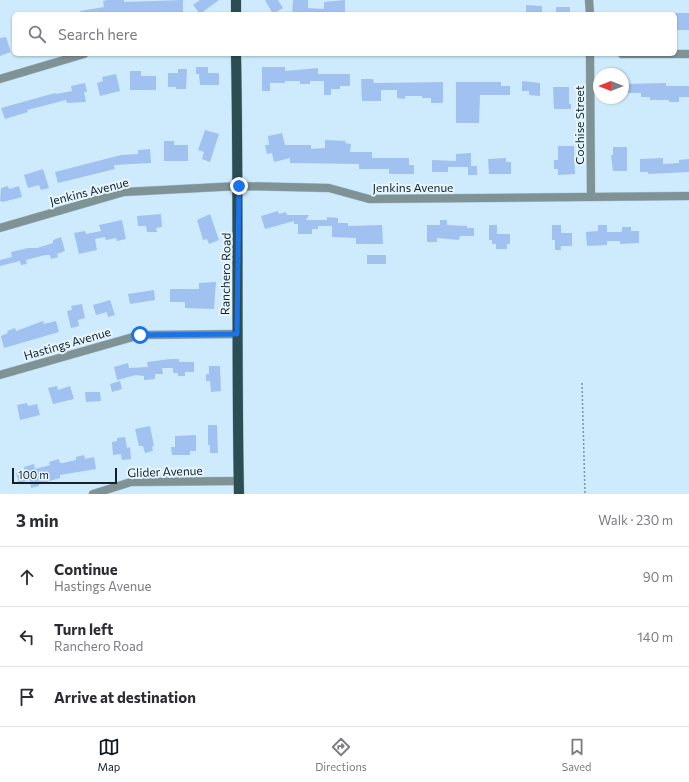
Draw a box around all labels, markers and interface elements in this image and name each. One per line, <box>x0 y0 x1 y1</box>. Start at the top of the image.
search box <box>12 12 677 56</box>
icon: search <box>26 23 48 45</box>
text: Search here <box>58 25 137 43</box>
north arrow <box>593 68 629 104</box>
street label: Cochise Street <box>572 85 586 165</box>
street label: Jenkins Avenue <box>48 174 130 209</box>
route end <box>230 177 248 195</box>
street label: Jenkins Avenue <box>373 180 453 195</box>
street label: Ranchero Road <box>217 233 233 315</box>
street label: Hastings Avenue <box>22 324 112 362</box>
route start <box>131 326 149 344</box>
street label: Glider Avenue <box>127 463 203 479</box>
scale bar <box>12 466 117 485</box>
text: 100 m <box>18 468 49 481</box>
text: 3 min <box>16 510 59 531</box>
text: Walk · 230 m <box>598 512 673 528</box>
text: Continue <box>54 560 118 578</box>
icon: ahead <box>16 566 38 588</box>
text: 90 m <box>643 569 673 585</box>
text: Hastings Avenue <box>54 578 151 594</box>
text: Turn left <box>54 620 113 638</box>
icon: left <box>16 626 38 648</box>
text: 140 m <box>637 629 673 645</box>
text: Ranchero Road <box>54 638 143 654</box>
icon: arrive <box>16 686 38 708</box>
text: Arrive at destination <box>54 688 196 706</box>
tab: Map <box>98 736 120 773</box>
tab: Directions <box>315 736 367 773</box>
tab: Saved <box>562 736 591 773</box>

